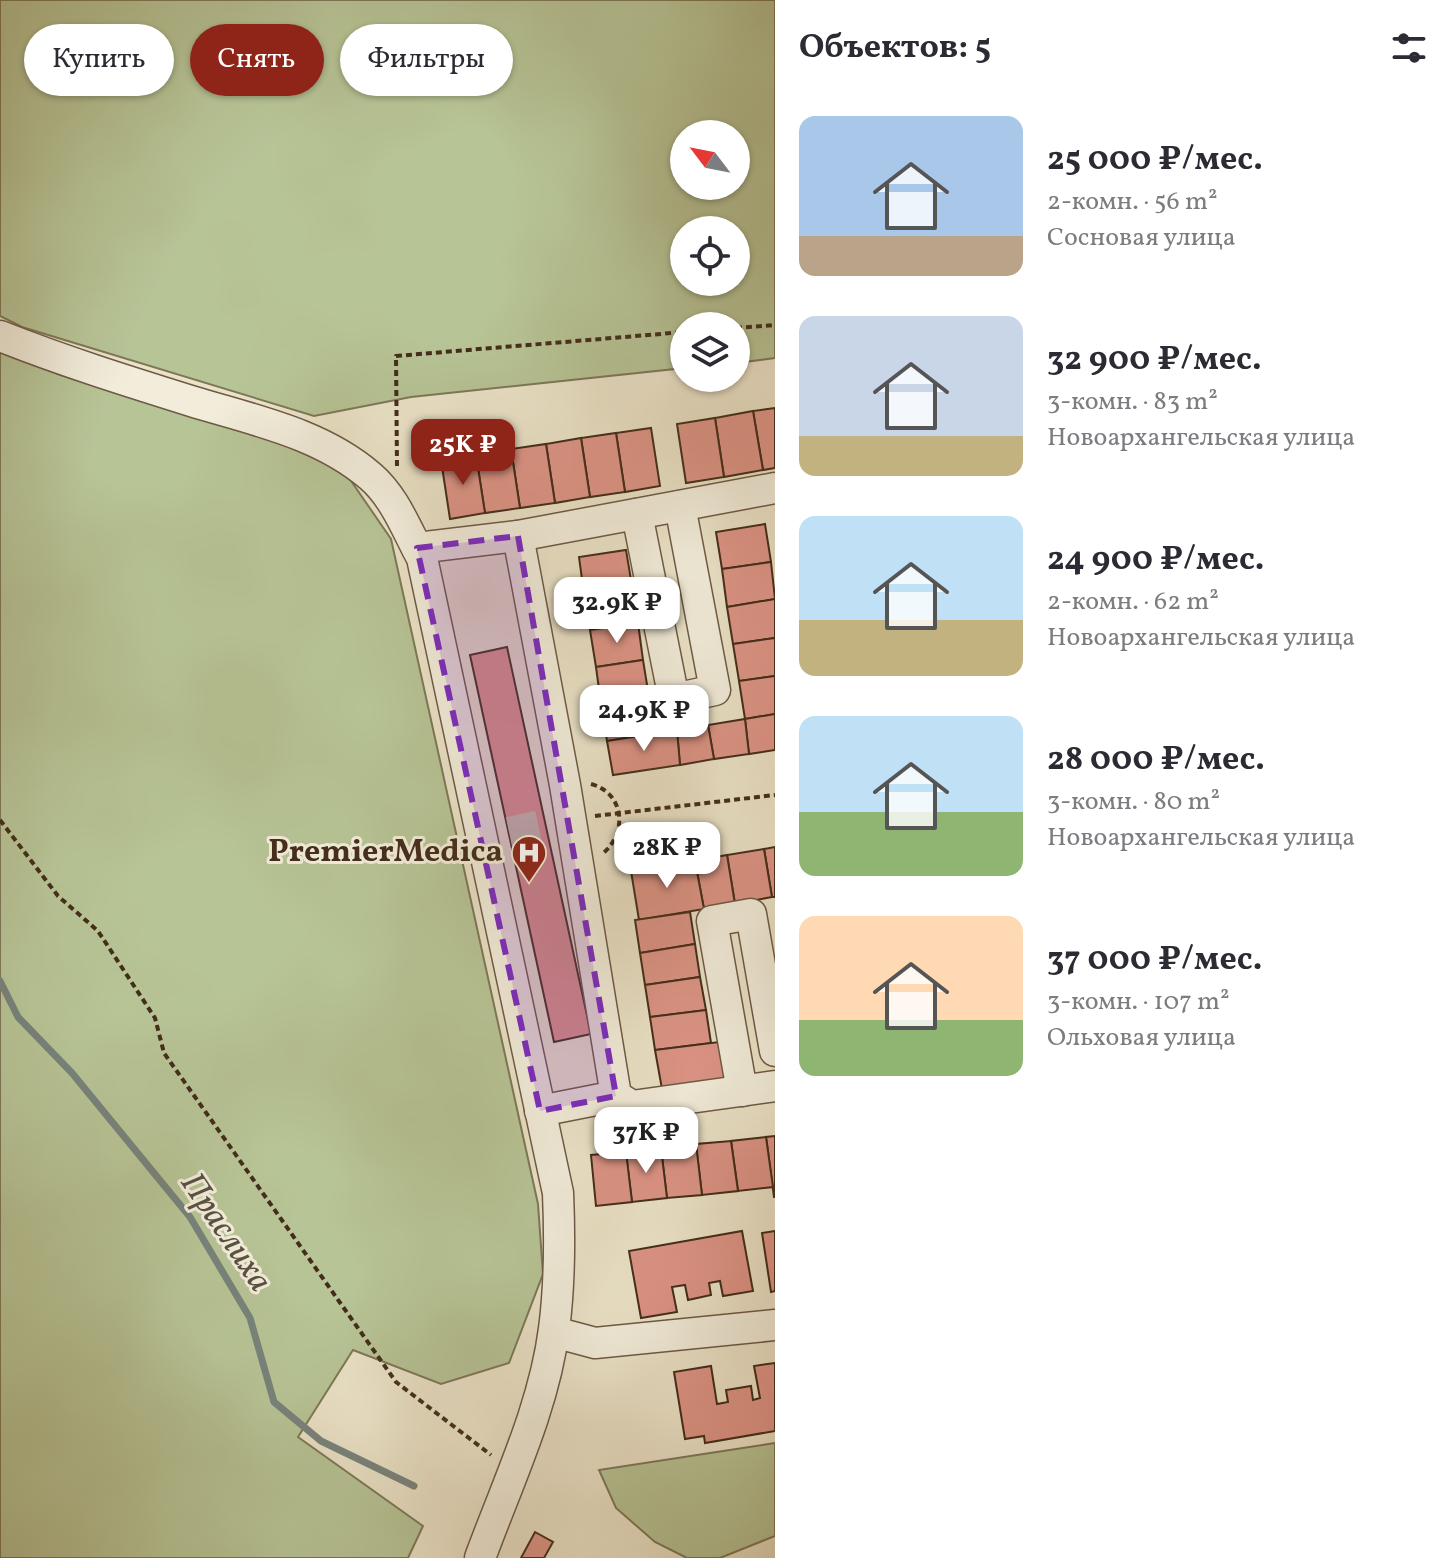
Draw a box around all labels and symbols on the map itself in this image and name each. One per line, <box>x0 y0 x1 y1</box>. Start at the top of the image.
north arrow <box>670 120 750 200</box>
pin: 25K ₽ <box>407 419 519 487</box>
pin: 32.9K ₽ <box>543 577 691 645</box>
pin: 24.9K ₽ <box>570 685 718 753</box>
pin: 28K ₽ <box>611 822 723 890</box>
place label: PremierMedica <box>268 831 503 875</box>
hospital icon: PremierMedica <box>510 834 548 884</box>
pin: 37K ₽ <box>590 1107 702 1175</box>
water label: Праслиха <box>168 1164 282 1302</box>

